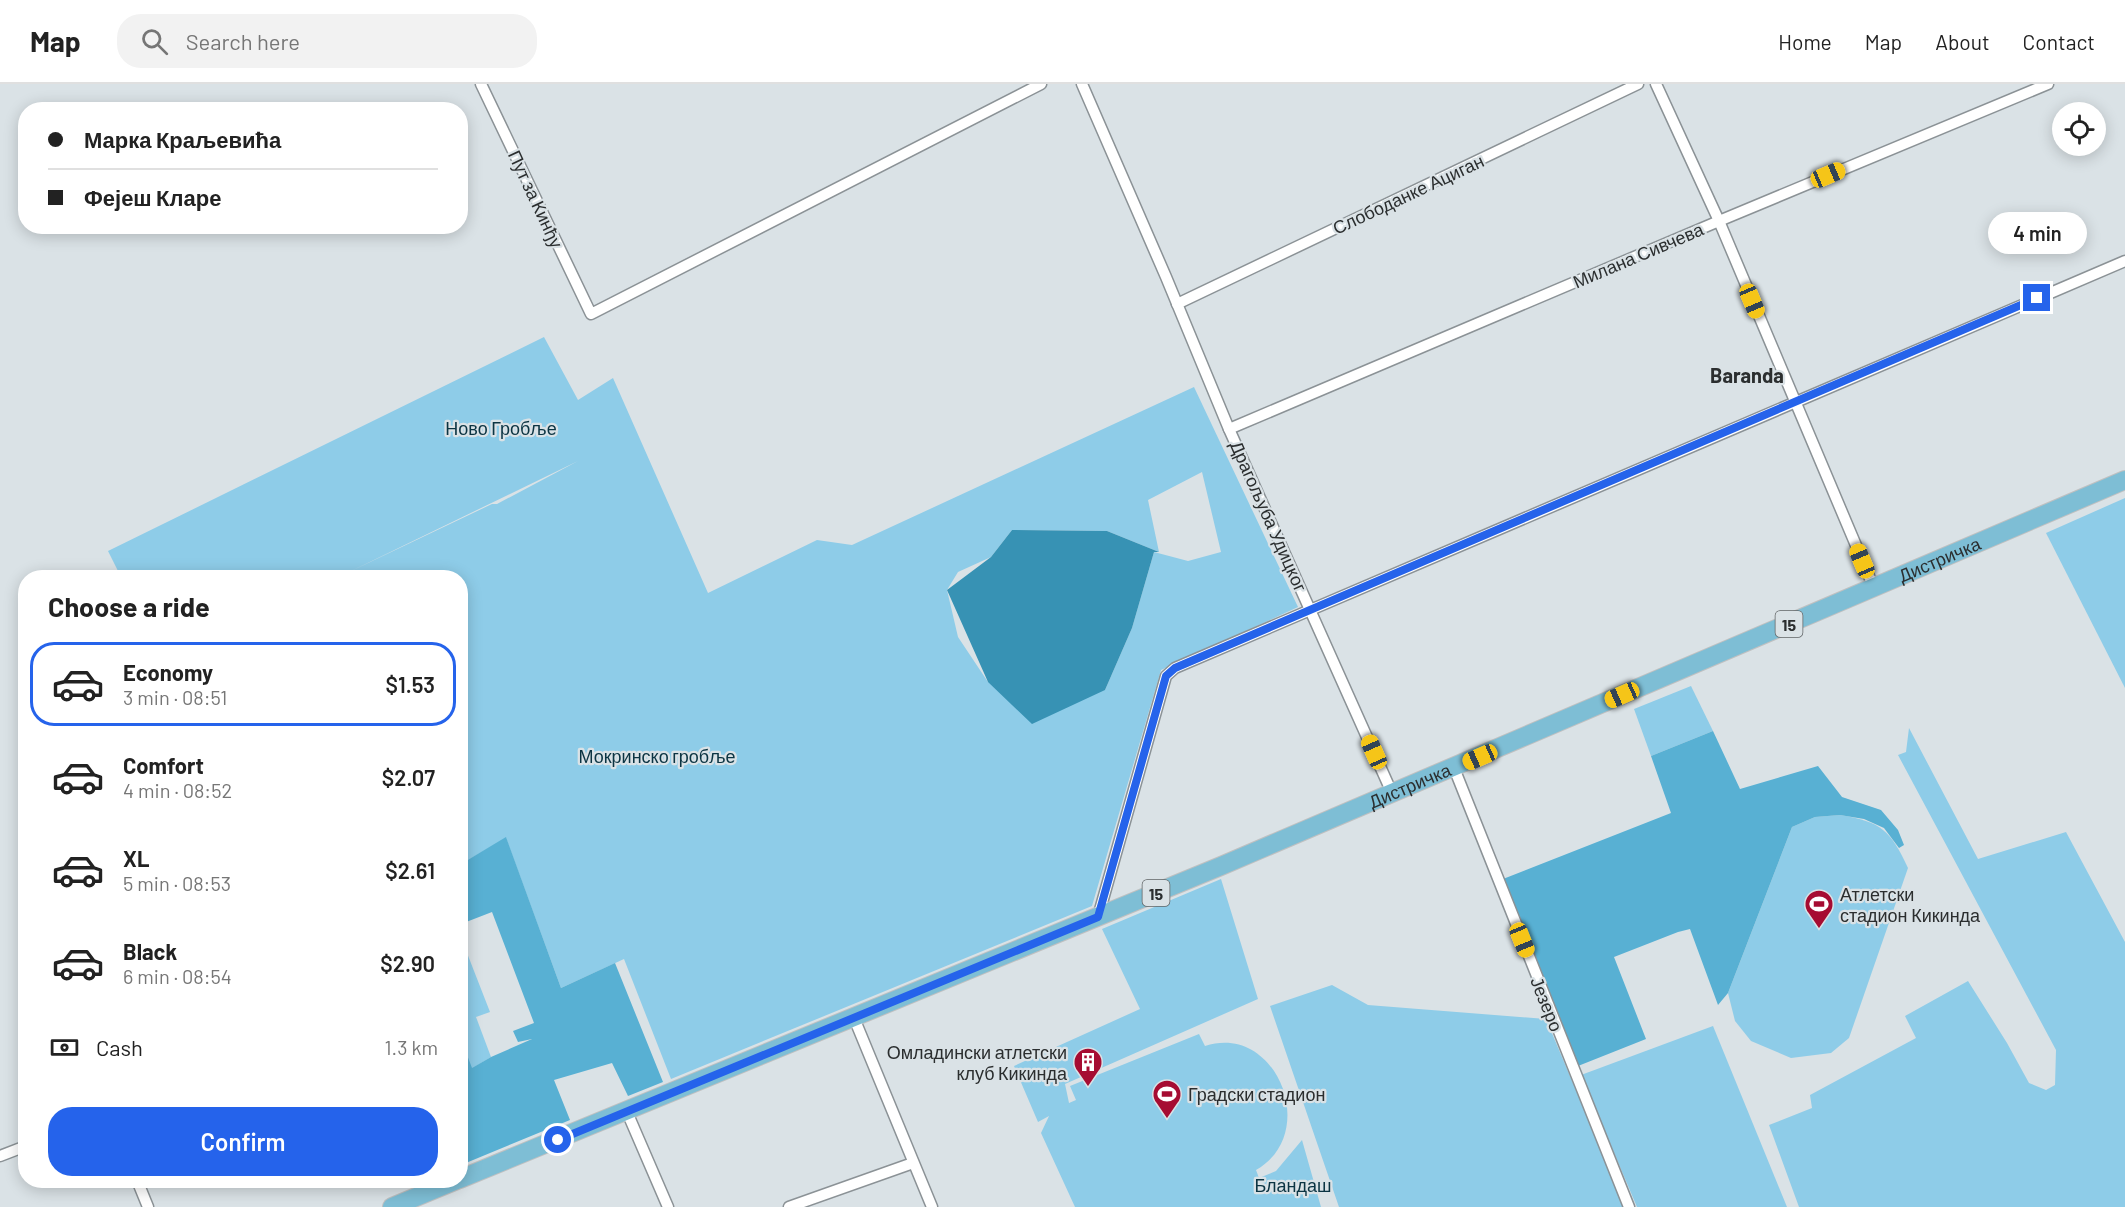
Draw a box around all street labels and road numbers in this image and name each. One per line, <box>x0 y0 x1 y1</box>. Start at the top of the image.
street label: Пут за Кинђу <box>504 147 568 251</box>
street label: Слободанке Ациган <box>1329 149 1487 239</box>
street label: Милана Сивчева <box>1569 217 1707 292</box>
street label: Драгољуба Удицког <box>1226 437 1312 595</box>
street label: Дистричка <box>1895 532 1985 587</box>
road number: 15 <box>1776 611 1802 637</box>
street label: Дистричка <box>1365 758 1455 813</box>
road number: 15 <box>1142 880 1170 906</box>
street label: Језеро <box>1526 974 1568 1034</box>

